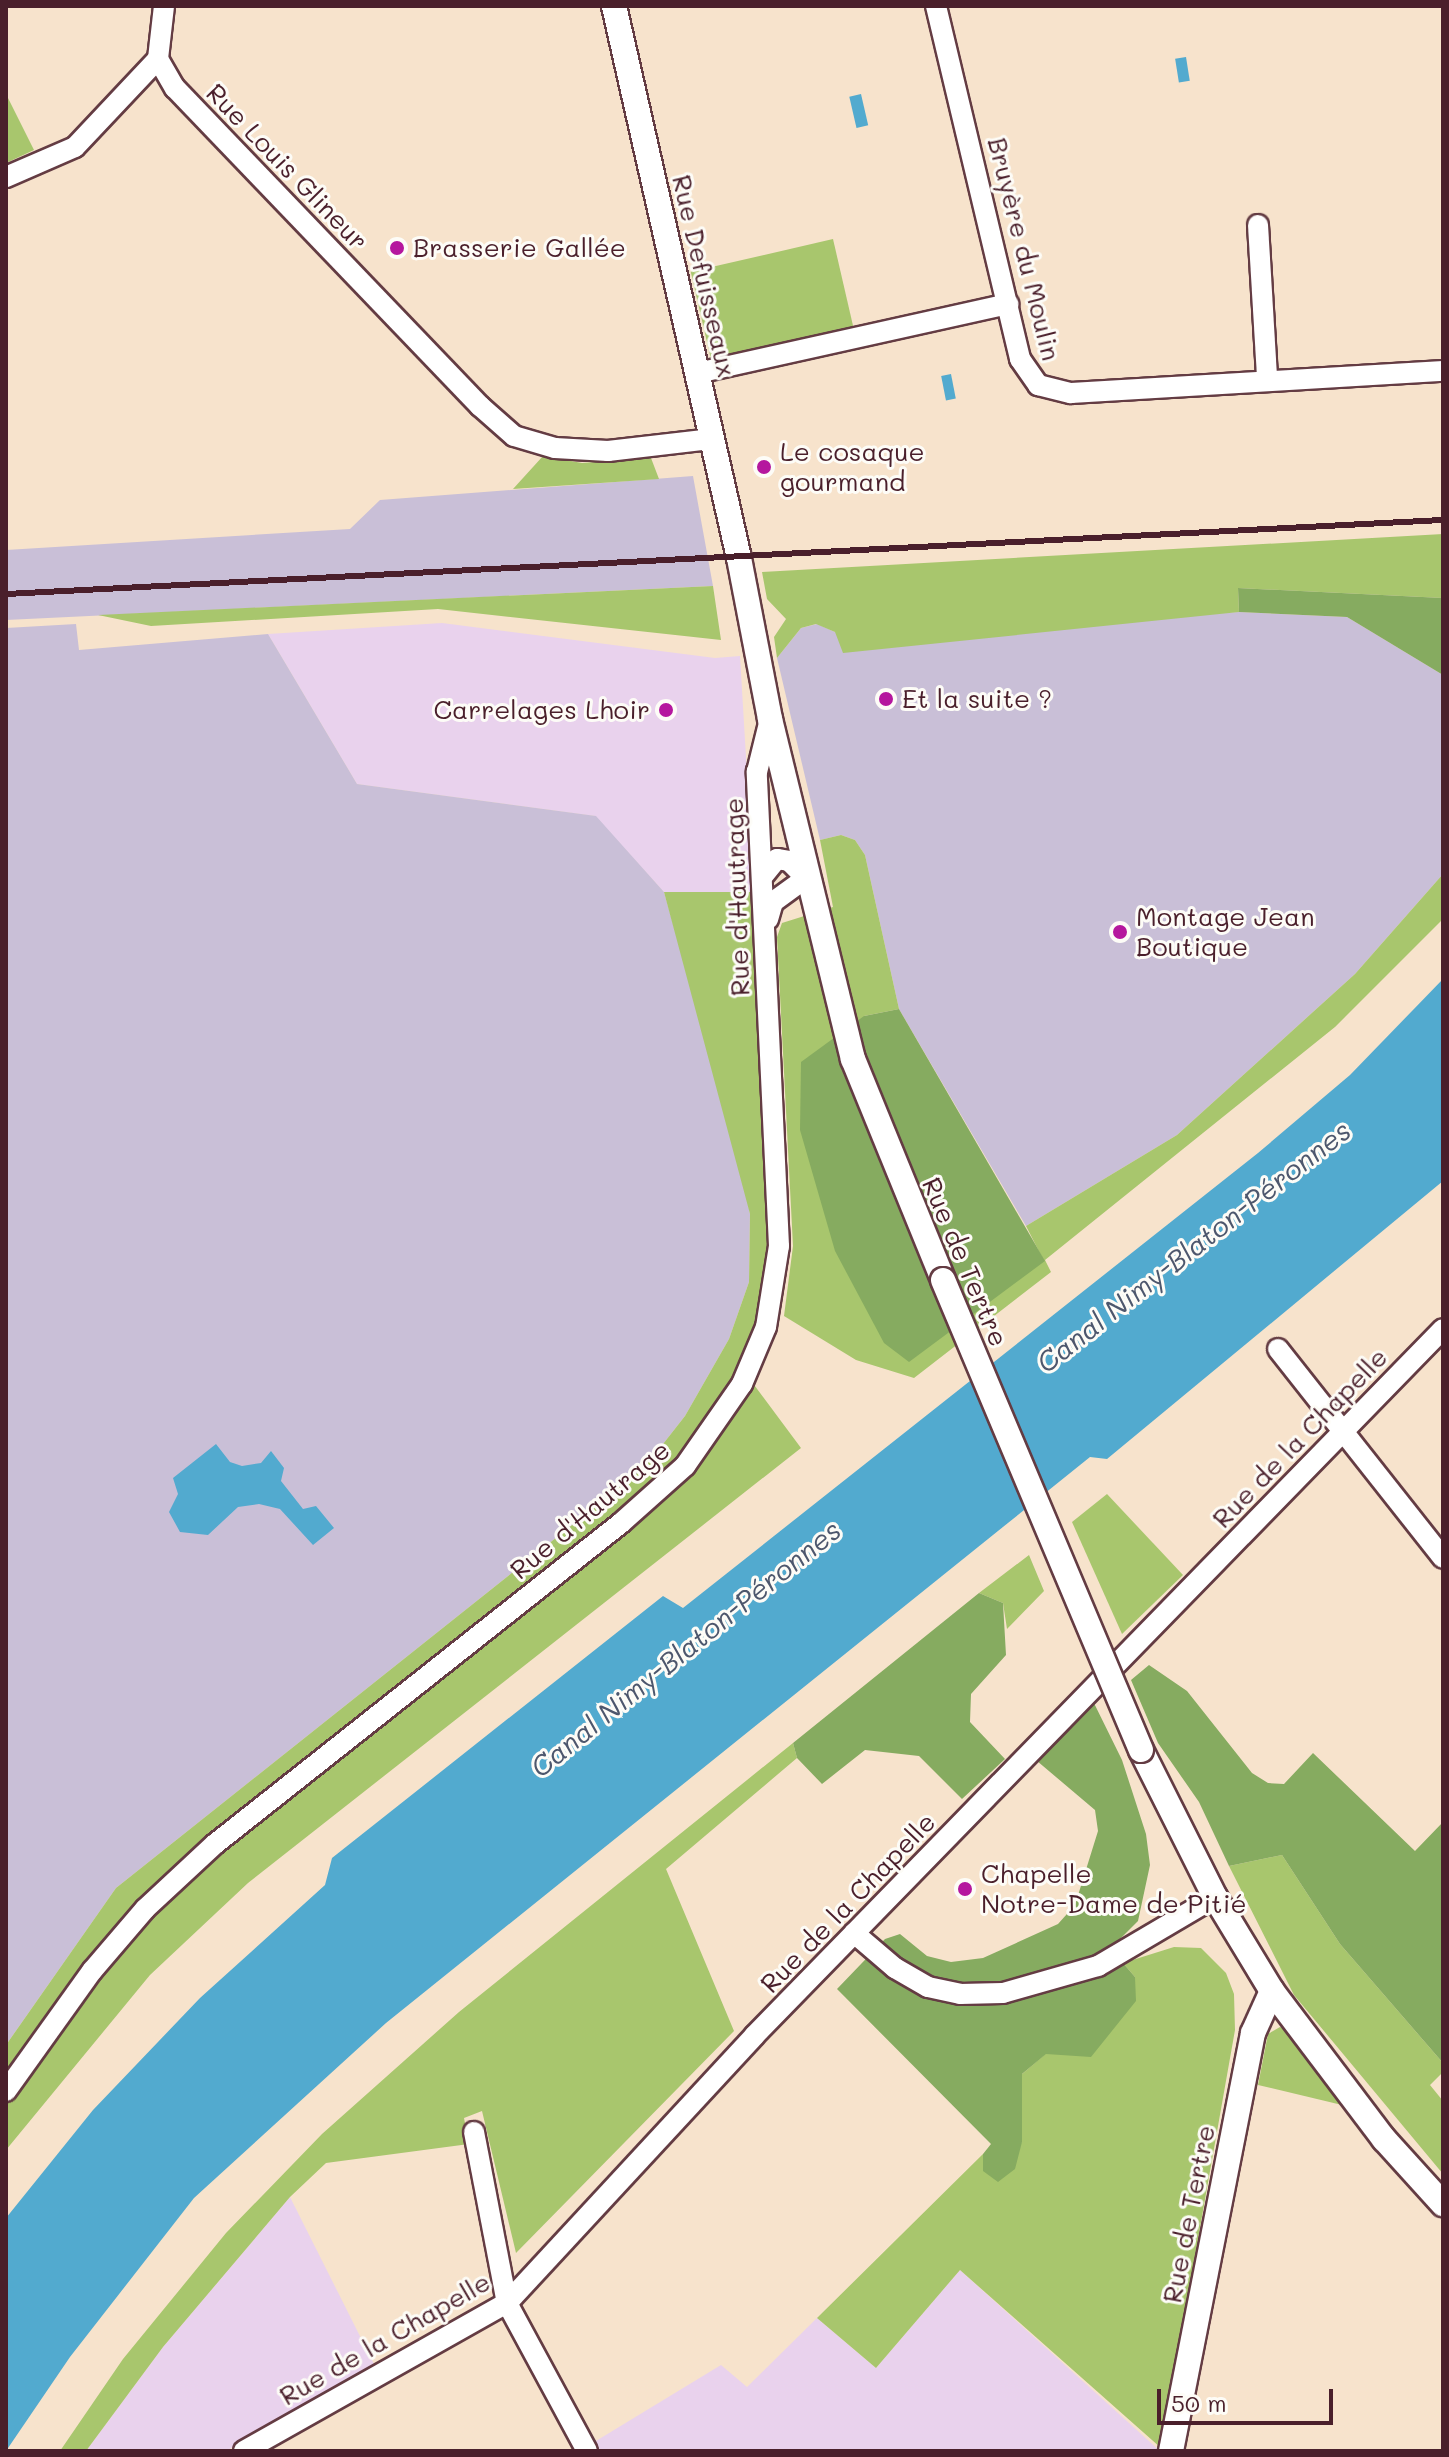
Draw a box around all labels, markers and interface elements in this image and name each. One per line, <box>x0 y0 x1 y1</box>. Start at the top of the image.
street label: Rue Louis Glineur <box>200 77 374 257</box>
street label: Bruyère du Moulin <box>981 134 1067 364</box>
street label: Rue Defuisseaux <box>666 172 742 380</box>
place label: Brasserie Gallée <box>413 232 626 264</box>
marker: Brasserie Gallée <box>388 239 406 257</box>
place label: Le cosaque gourmand <box>780 436 925 498</box>
marker: Le cosaque gourmand <box>755 458 773 476</box>
place label: Et la suite ? <box>902 683 1052 715</box>
marker: Et la suite ? <box>877 690 895 708</box>
place label: Carrelages Lhoir <box>433 694 650 726</box>
marker: Carrelages Lhoir <box>657 701 675 719</box>
street label: Rue d'Hautrage <box>718 797 756 997</box>
place label: Montage Jean Boutique <box>1136 901 1315 962</box>
marker: Montage Jean Boutique <box>1111 923 1129 941</box>
water label: Canal Nimy-Blaton-Péronnes <box>1029 1113 1357 1379</box>
street label: Rue de Tertre <box>915 1173 1015 1351</box>
street label: Rue de la Chapelle <box>1206 1342 1394 1534</box>
street label: Rue d'Hautrage <box>504 1434 676 1586</box>
water label: Canal Nimy-Blaton-Péronnes <box>523 1512 847 1784</box>
street label: Rue de la Chapelle <box>754 1807 942 1999</box>
place label: Chapelle Notre-Dame de Pitié <box>981 1858 1247 1920</box>
marker: Chapelle Notre-Dame de Pitié <box>956 1880 974 1898</box>
street label: Rue de Tertre <box>1156 2122 1222 2306</box>
street label: Rue de la Chapelle <box>274 2266 496 2412</box>
scale bar <box>1161 2373 1337 2423</box>
text: 50 m <box>1171 2387 1227 2418</box>

